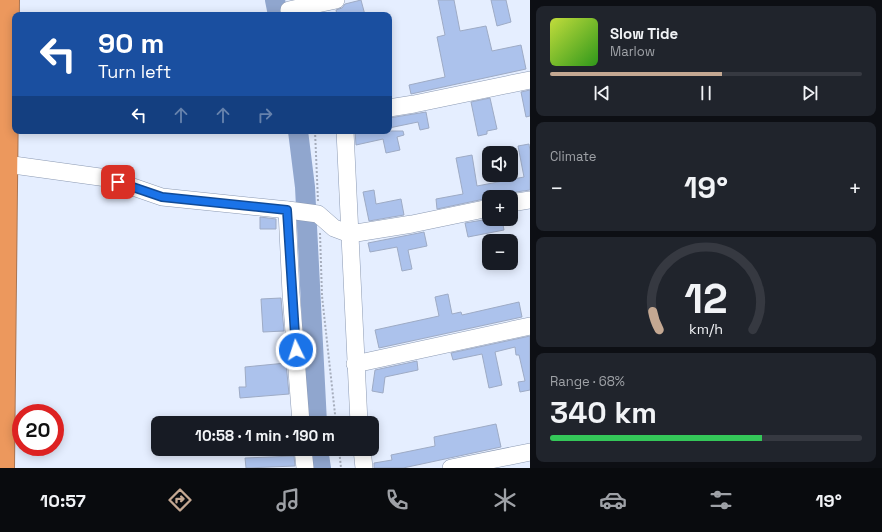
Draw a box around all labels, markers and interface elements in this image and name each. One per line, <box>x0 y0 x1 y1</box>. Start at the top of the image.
text: Slow Tide <box>610 24 678 43</box>
text: 90 m <box>98 25 164 61</box>
icon: left <box>32 28 84 80</box>
text: Marlow <box>610 43 655 60</box>
text: Turn left <box>98 60 171 83</box>
icon: previous <box>591 82 613 104</box>
icon: pause <box>695 82 717 104</box>
icon: next <box>799 82 821 104</box>
icon: left <box>128 104 150 126</box>
icon: ahead <box>170 104 192 126</box>
icon: ahead <box>212 104 234 126</box>
icon: right <box>254 104 276 126</box>
map controls <box>482 146 518 270</box>
button: sound <box>482 146 518 182</box>
text: Climate <box>550 148 596 165</box>
pin <box>101 165 135 199</box>
text: 19° <box>684 168 728 207</box>
icon: arrive <box>107 171 129 193</box>
text: − <box>550 174 564 202</box>
text: + <box>848 174 862 202</box>
button: + <box>482 190 518 226</box>
button: − <box>482 234 518 270</box>
text: 12 <box>684 272 728 325</box>
text: km/h <box>689 319 723 337</box>
position arrow <box>275 329 317 371</box>
text: Range · 68% <box>550 373 625 390</box>
text: 340 km <box>550 393 657 432</box>
speed limit sign: 20 <box>12 404 64 456</box>
text: 10:58 · 1 min · 190 m <box>195 426 335 445</box>
icon: directions <box>166 486 194 514</box>
icon: music <box>274 486 302 514</box>
icon: phone <box>383 486 411 514</box>
icon: climate <box>491 486 519 514</box>
icon: car <box>599 486 627 514</box>
icon: filters <box>707 486 735 514</box>
text: 10:57 <box>40 489 86 512</box>
text: 19° <box>815 489 842 512</box>

